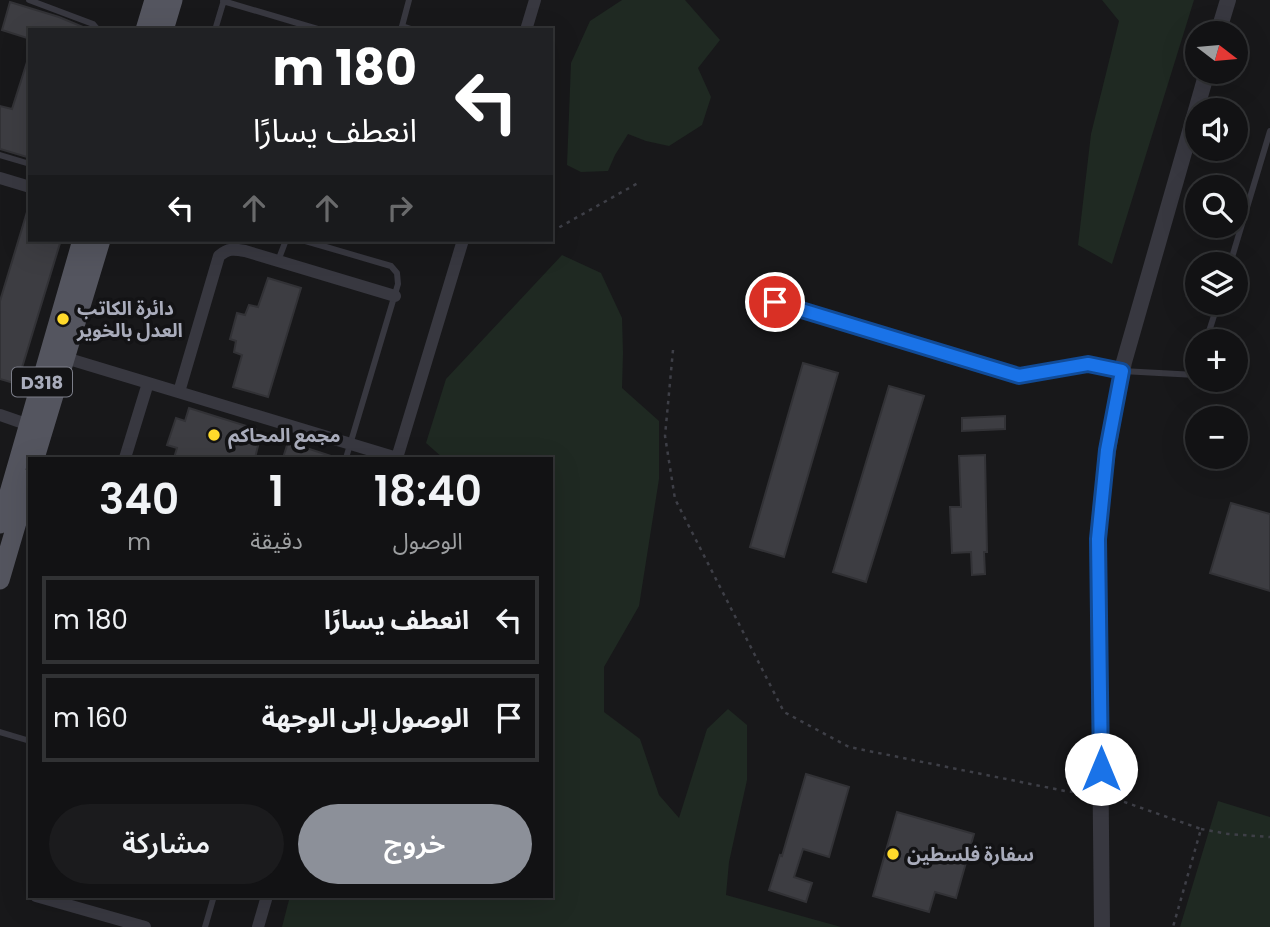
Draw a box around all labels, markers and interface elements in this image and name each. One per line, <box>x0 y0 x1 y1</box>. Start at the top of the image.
north arrow <box>1185 21 1248 84</box>
map controls <box>1185 21 1248 469</box>
text: 180 m <box>273 34 417 102</box>
icon: left <box>441 56 532 147</box>
button: sound <box>1185 98 1248 161</box>
text: انعطف يسارًا <box>253 108 417 153</box>
button: search <box>1185 175 1248 238</box>
icon: left <box>162 189 200 227</box>
icon: ahead <box>235 189 273 227</box>
icon: ahead <box>308 189 346 227</box>
icon: right <box>381 189 419 227</box>
button: layers <box>1185 252 1248 315</box>
pin <box>745 272 805 332</box>
icon: arrive <box>756 283 794 321</box>
place label: دائرة الكاتب العدل بالخوير <box>76 295 183 344</box>
marker: دائرة الكاتب العدل بالخوير <box>55 311 71 327</box>
button: + <box>1185 329 1248 392</box>
road number: D318 <box>12 368 72 396</box>
button: − <box>1185 406 1248 469</box>
place label: مجمع المحاكم <box>228 422 341 450</box>
marker: مجمع المحاكم <box>206 427 222 443</box>
text: 1 <box>269 462 284 521</box>
text: 18:40 <box>374 462 482 521</box>
text: 340 <box>99 470 179 529</box>
text: دقيقة <box>250 525 303 557</box>
text: الوصول <box>393 525 463 557</box>
text: m <box>127 526 151 558</box>
icon: left <box>490 601 528 639</box>
text: 180 m <box>53 602 128 638</box>
text: انعطف يسارًا <box>324 602 469 638</box>
icon: arrive <box>490 699 528 737</box>
text: 160 m <box>53 700 128 736</box>
text: الوصول إلى الوجهة <box>262 700 469 736</box>
position arrow <box>1064 732 1138 806</box>
button: مشاركة <box>49 804 284 884</box>
button: خروج <box>298 804 532 884</box>
place label: سفارة فلسطين <box>907 841 1034 868</box>
marker: سفارة فلسطين <box>885 846 901 862</box>

